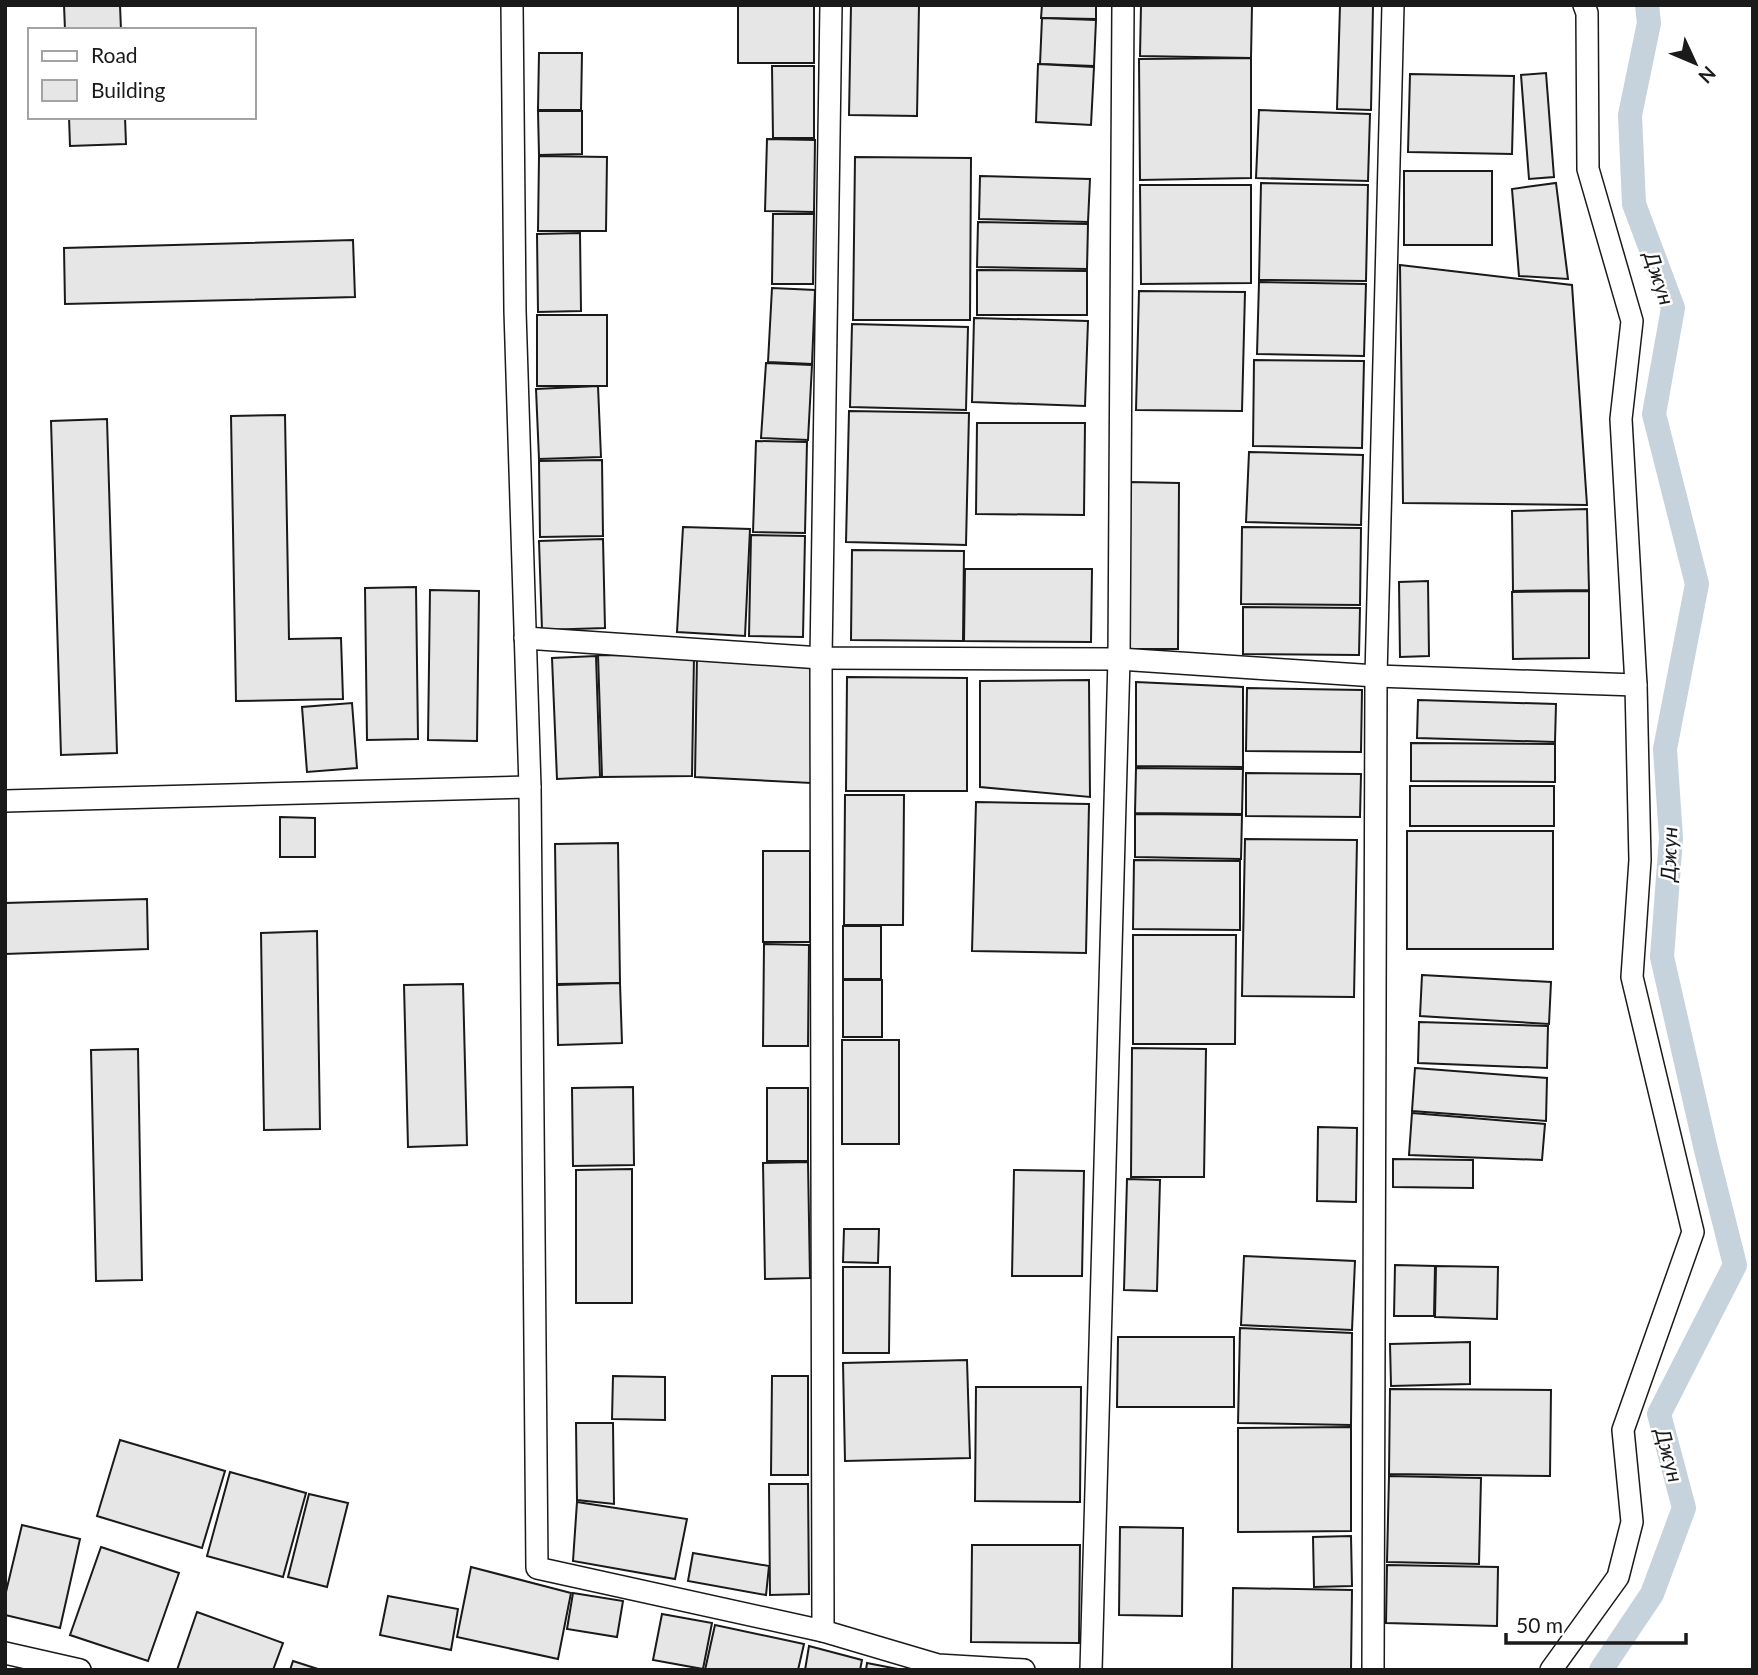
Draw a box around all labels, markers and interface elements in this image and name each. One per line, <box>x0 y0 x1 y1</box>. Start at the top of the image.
legend <box>28 28 256 119</box>
north arrow <box>1660 28 1730 98</box>
text: Road <box>91 42 138 67</box>
text: N <box>1694 62 1721 88</box>
text: Building <box>91 77 166 102</box>
water label: Джун <box>1639 246 1680 308</box>
water label: Джун <box>1654 826 1681 884</box>
water label: Джун <box>1650 1423 1689 1485</box>
scale bar <box>1506 1602 1686 1646</box>
text: 50 m <box>1516 1612 1563 1637</box>

